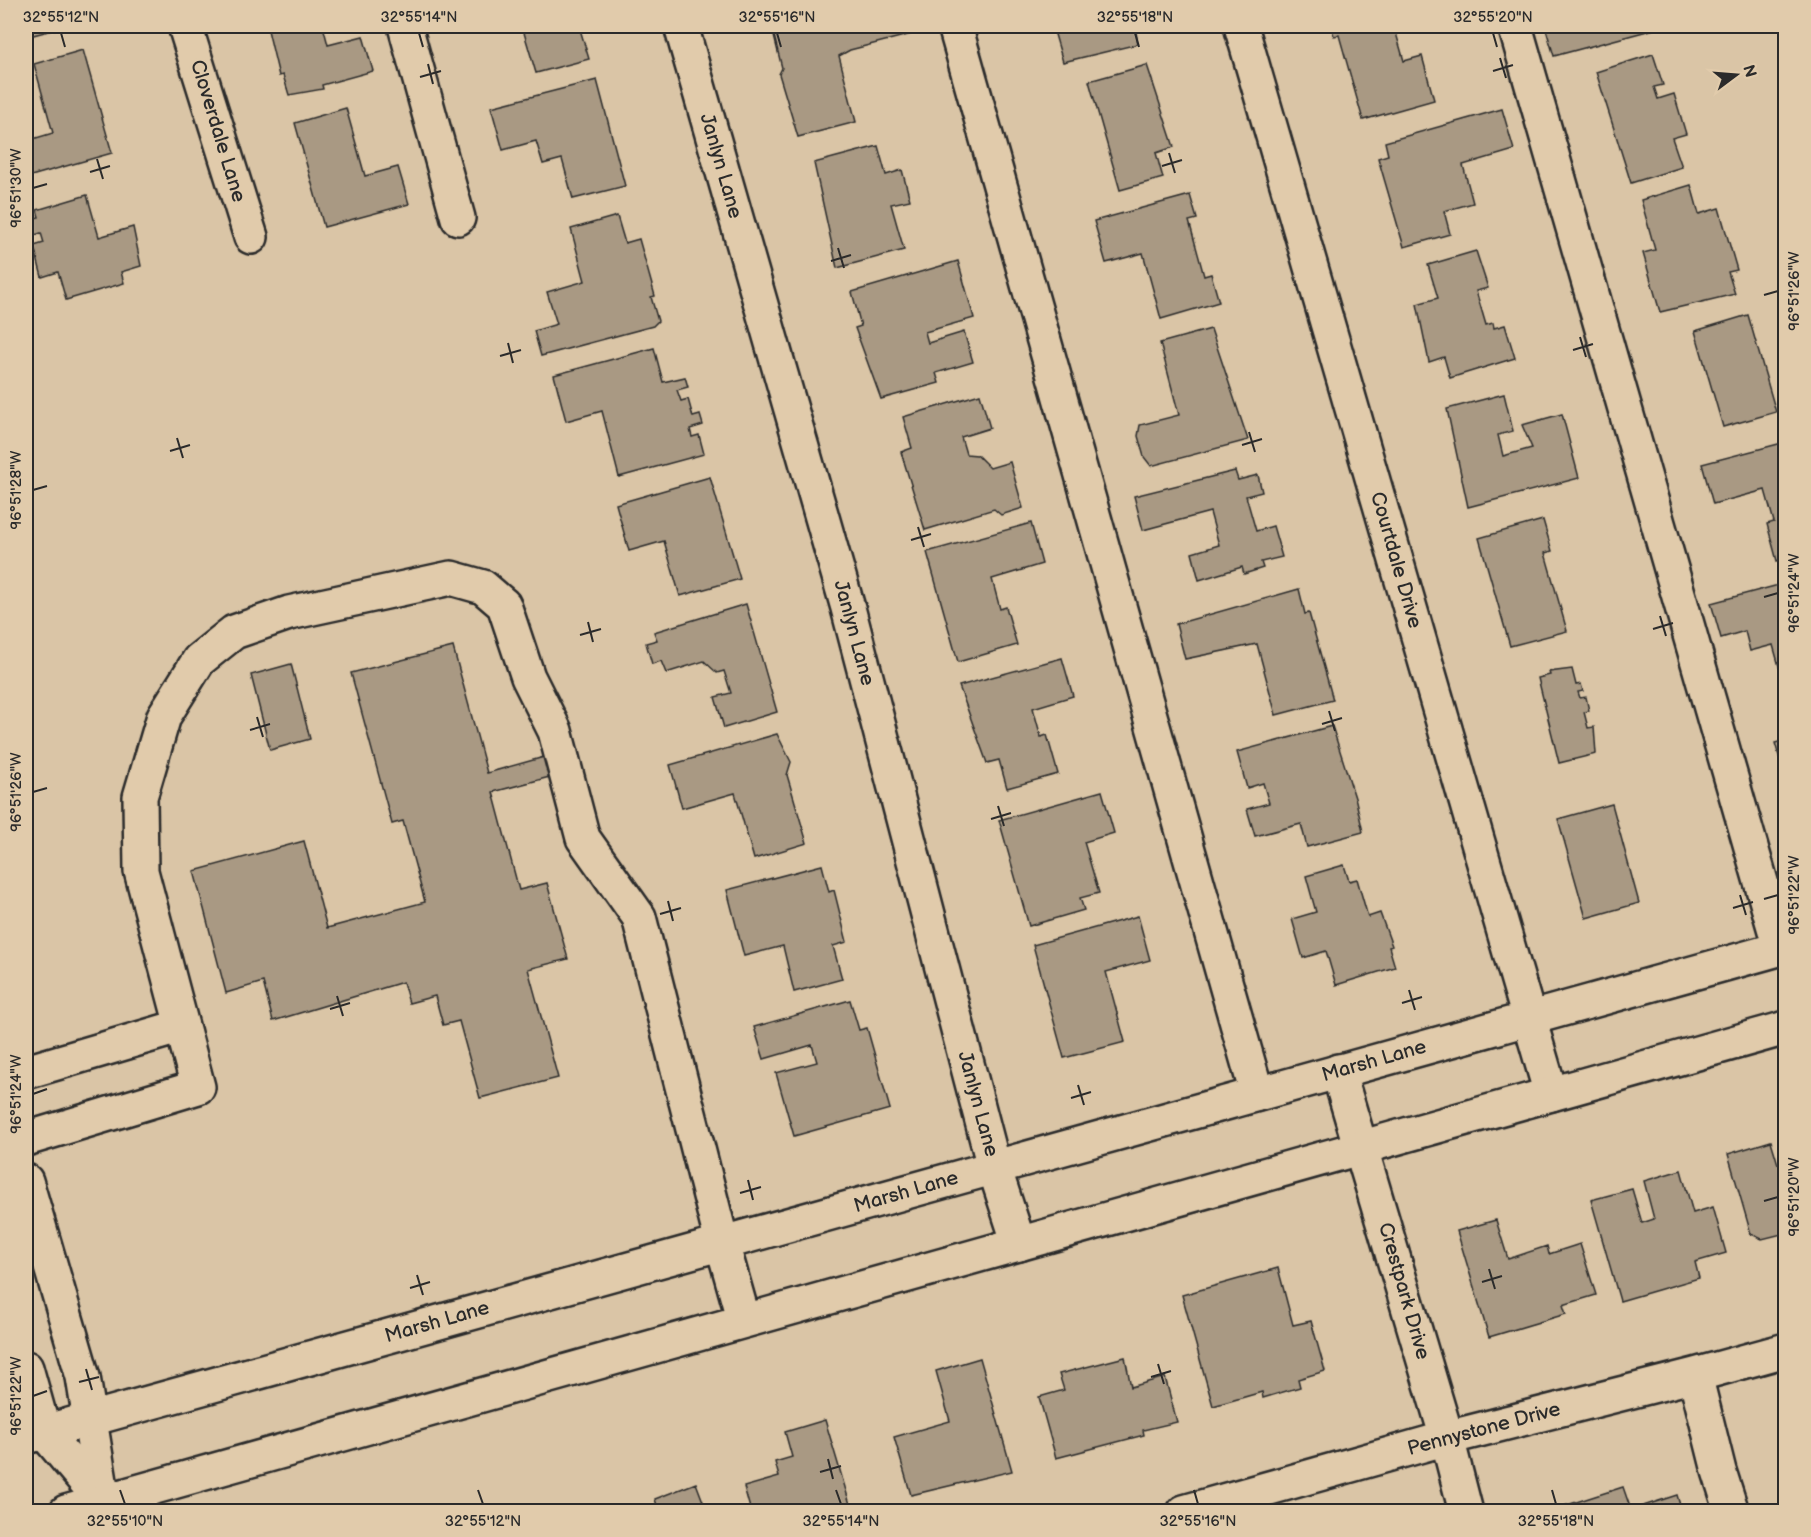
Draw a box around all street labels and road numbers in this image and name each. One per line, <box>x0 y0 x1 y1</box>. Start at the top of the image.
street label: Cloverdale Lane <box>185 57 251 205</box>
street label: Janlyn Lane <box>695 111 747 221</box>
street label: Courtdale Drive <box>1365 489 1427 631</box>
street label: Janlyn Lane <box>828 578 880 688</box>
street label: Marsh Lane <box>1319 1035 1429 1087</box>
street label: Janlyn Lane <box>952 1049 1004 1159</box>
street label: Marsh Lane <box>851 1166 961 1218</box>
street label: Crestpark Drive <box>1373 1220 1435 1362</box>
street label: Marsh Lane <box>382 1296 492 1348</box>
street label: Pennystone Drive <box>1405 1397 1563 1461</box>

